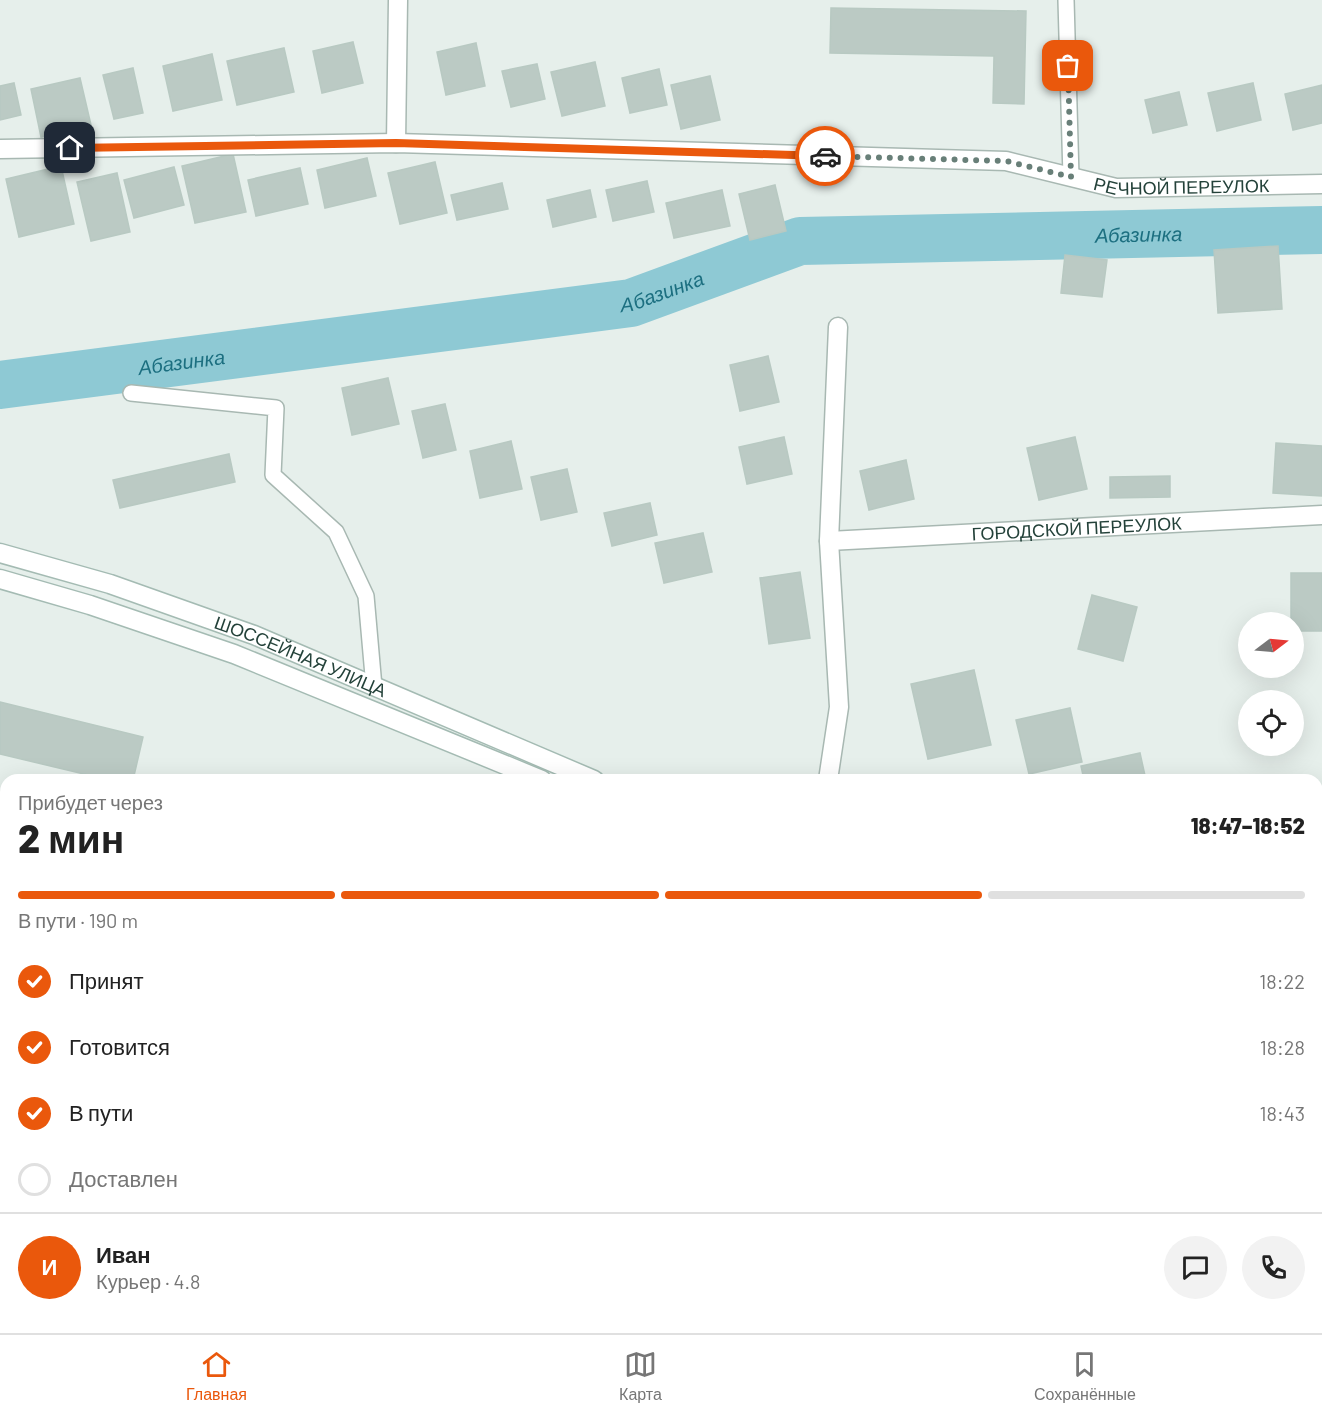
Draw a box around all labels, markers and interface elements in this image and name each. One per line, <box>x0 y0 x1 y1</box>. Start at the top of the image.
pin <box>1042 40 1093 91</box>
icon: bag <box>1051 49 1084 82</box>
pin <box>44 122 95 173</box>
courier <box>795 126 855 186</box>
icon: home <box>53 131 86 164</box>
icon: car <box>809 140 842 173</box>
street label: РЕЧНОЙ ПЕРЕУЛОК <box>1092 172 1270 199</box>
water label: Абазинка <box>1094 221 1182 247</box>
water label: Абазинка <box>618 265 707 316</box>
water label: Абазинка <box>136 344 226 379</box>
street label: ГОРОДСКОЙ ПЕРЕУЛОК <box>971 511 1183 544</box>
street label: ШОССЕЙНАЯ УЛИЦА <box>212 611 390 701</box>
north arrow <box>1238 612 1304 678</box>
map controls <box>1238 612 1304 756</box>
button: locate <box>1238 690 1304 756</box>
text: Прибудет через <box>18 790 163 814</box>
text: 18:47–18:52 <box>1191 812 1305 838</box>
text: 2 мин <box>18 814 124 861</box>
text: В пути · 190 m <box>18 908 138 932</box>
icon: check <box>18 965 51 998</box>
text: Принят <box>69 967 143 993</box>
text: 18:22 <box>1259 969 1305 993</box>
icon: check <box>18 1031 51 1064</box>
text: Готовится <box>69 1033 170 1059</box>
text: 18:28 <box>1260 1035 1305 1059</box>
icon: check <box>18 1097 51 1130</box>
text: В пути <box>69 1099 133 1125</box>
text: 18:43 <box>1259 1101 1305 1125</box>
text: Доставлен <box>69 1165 178 1191</box>
button: chat <box>1164 1236 1227 1299</box>
button: phone <box>1242 1236 1305 1299</box>
text: Иван <box>96 1241 151 1267</box>
text: И <box>42 1253 57 1279</box>
text: Курьер · 4.8 <box>96 1269 200 1293</box>
tab: Главная <box>186 1348 247 1404</box>
tab: Карта <box>619 1348 662 1404</box>
tab: Сохранённые <box>1034 1348 1136 1404</box>

